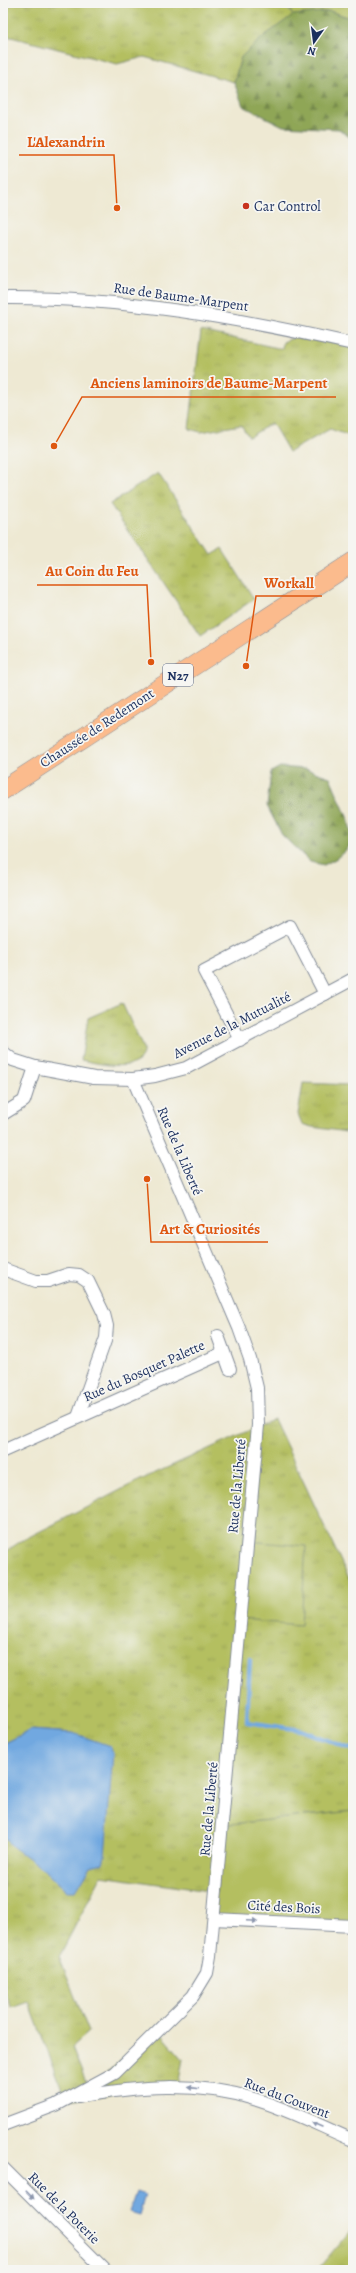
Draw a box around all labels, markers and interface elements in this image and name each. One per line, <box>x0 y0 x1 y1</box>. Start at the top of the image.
north arrow <box>294 22 334 62</box>
text: N <box>306 43 317 59</box>
callout: L'Alexandrin <box>19 128 114 155</box>
text: L'Alexandrin <box>27 132 106 152</box>
place label: Car Control <box>254 197 321 216</box>
marker: Car Control <box>241 201 251 211</box>
street label: Rue de Baume-Marpent <box>112 278 250 316</box>
callout: Anciens laminoirs de Baume-Marpent <box>82 370 336 397</box>
text: Anciens laminoirs de Baume-Marpent <box>89 373 328 393</box>
callout: Au Coin du Feu <box>37 558 147 585</box>
text: Au Coin du Feu <box>44 561 139 581</box>
callout: Workall <box>256 569 322 596</box>
text: Workall <box>263 573 314 593</box>
road number: N27 <box>163 664 193 686</box>
street label: Chaussée de Redemont <box>36 684 158 772</box>
street label: Avenue de la Mutualité <box>169 987 294 1063</box>
street label: Rue de la Liberté <box>153 1104 207 1198</box>
callout: Art & Curiosités <box>151 1215 268 1242</box>
text: Art & Curiosités <box>159 1219 260 1239</box>
street label: Rue du Bosquet Palette <box>80 1336 208 1406</box>
street label: Rue de la Liberté <box>223 1438 251 1534</box>
street label: Rue de la Liberté <box>195 1761 223 1857</box>
street label: Cité des Bois <box>247 1896 321 1918</box>
one-way arrow <box>246 1917 258 1924</box>
street label: Rue du Couvent <box>241 2073 333 2123</box>
one-way arrow <box>187 2085 199 2091</box>
one-way arrow <box>311 2121 323 2127</box>
street label: Rue de la Poterie <box>24 2168 104 2248</box>
one-way arrow <box>26 2190 35 2200</box>

